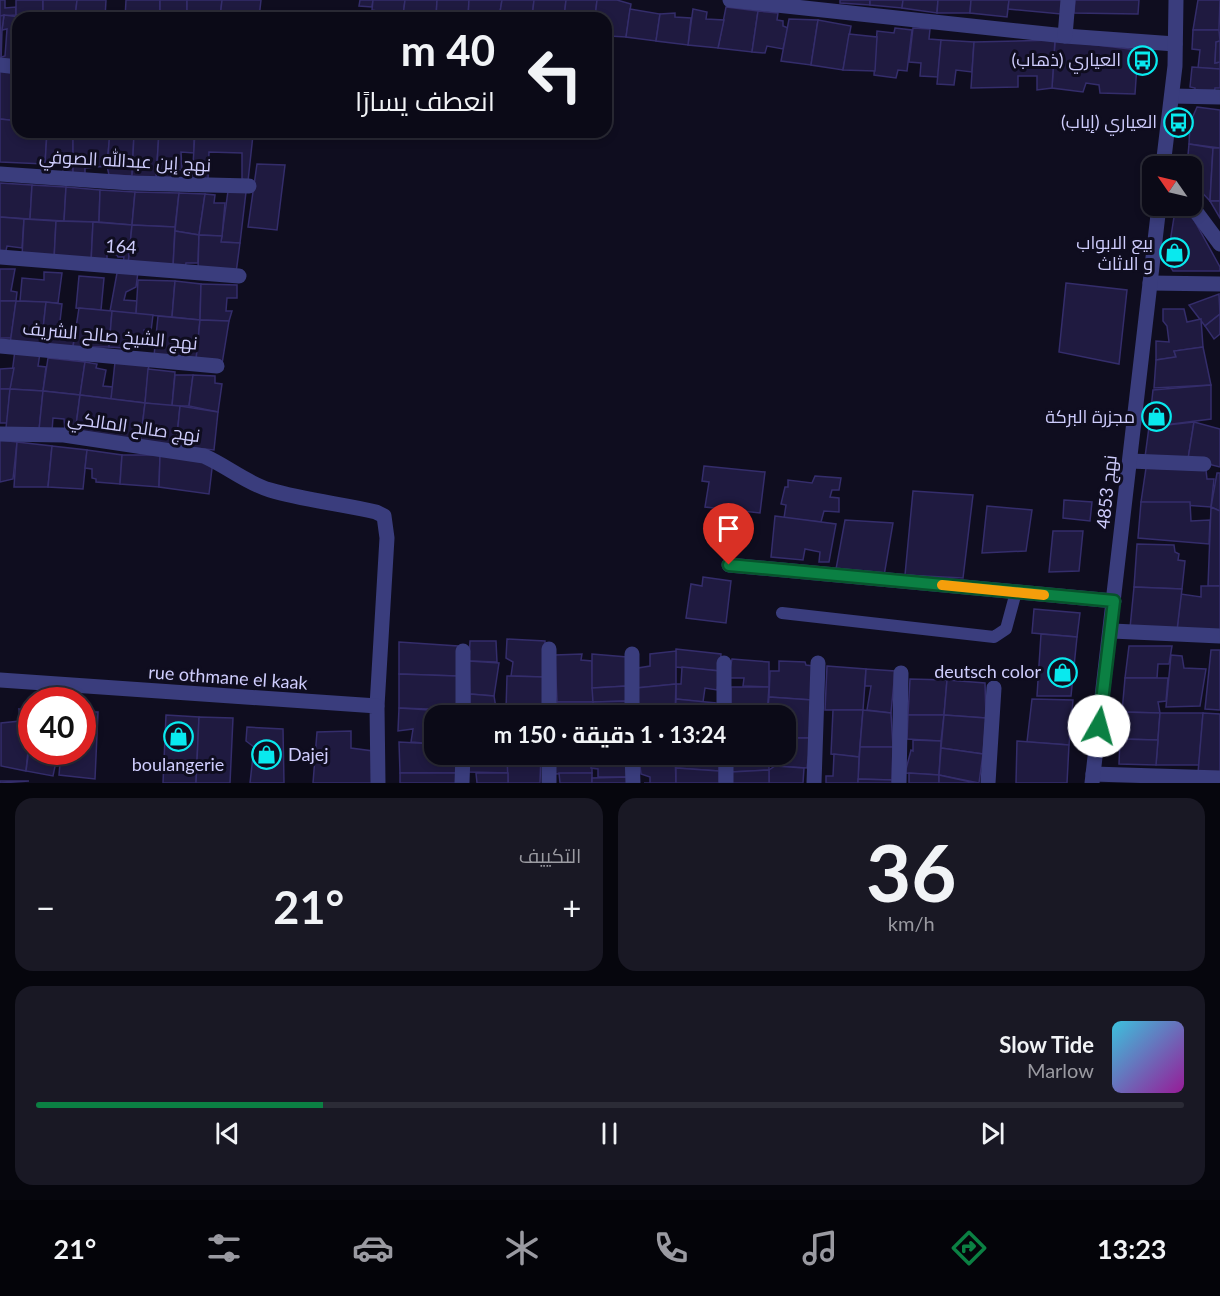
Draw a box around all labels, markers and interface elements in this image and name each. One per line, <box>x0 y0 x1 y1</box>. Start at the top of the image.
text: 40 m <box>401 25 495 75</box>
icon: left <box>516 36 594 114</box>
bus stop icon: العياري (ذهاب) <box>1126 44 1158 76</box>
place label: العياري (ذهاب) <box>1012 48 1121 74</box>
text: انعطف يسارًا <box>355 84 495 117</box>
bus stop icon: العياري (إياب) <box>1162 106 1194 138</box>
place label: العياري (إياب) <box>1061 110 1157 136</box>
street label: نهج إبن عبدالله الصوفي <box>38 145 212 179</box>
north arrow <box>1142 156 1202 216</box>
map controls <box>1142 156 1202 216</box>
place label: بيع الابواب و الاثاث <box>1076 231 1153 275</box>
street label: 164 <box>105 234 137 258</box>
shop icon: بيع الابواب و الاثاث <box>1158 237 1190 269</box>
street label: نهج الشيخ صالح الشريف <box>21 316 199 356</box>
shop icon: مجزرة البركة <box>1140 401 1172 433</box>
place label: مجزرة البركة <box>1045 405 1135 428</box>
street label: نهج صالح المالكي <box>66 406 202 450</box>
street label: نهج 4853 <box>1091 454 1123 530</box>
pin <box>703 503 754 565</box>
icon: arrive <box>712 512 745 545</box>
shop icon: deutsch color <box>1046 656 1078 688</box>
street label: rue othmane el kaak <box>148 660 309 694</box>
place label: deutsch color <box>934 660 1041 682</box>
speed limit sign: 40 <box>18 687 96 765</box>
position arrow <box>1067 694 1131 758</box>
shop icon: boulangerie <box>162 720 194 752</box>
text: 13:24 · 1 دقيقة · 150 m <box>494 721 726 748</box>
shop icon: Dajej <box>251 739 283 771</box>
place label: Dajej <box>288 743 329 765</box>
place label: boulangerie <box>132 753 224 775</box>
text: 36 <box>866 825 957 919</box>
text: التكييف <box>519 843 582 867</box>
text: 21° <box>273 880 344 934</box>
text: − <box>36 887 55 927</box>
text: + <box>562 887 582 927</box>
text: km/h <box>888 911 935 935</box>
text: Slow Tide <box>999 1031 1094 1058</box>
text: Marlow <box>1027 1058 1094 1082</box>
icon: previous <box>211 1117 244 1150</box>
icon: pause <box>593 1117 626 1150</box>
icon: next <box>976 1117 1009 1150</box>
icon: filters <box>203 1227 245 1269</box>
icon: car <box>352 1227 394 1269</box>
icon: climate <box>501 1227 543 1269</box>
icon: phone <box>650 1227 692 1269</box>
icon: music <box>799 1227 841 1269</box>
icon: directions <box>948 1227 990 1269</box>
text: 21° <box>54 1232 96 1265</box>
text: 13:23 <box>1097 1232 1167 1265</box>

